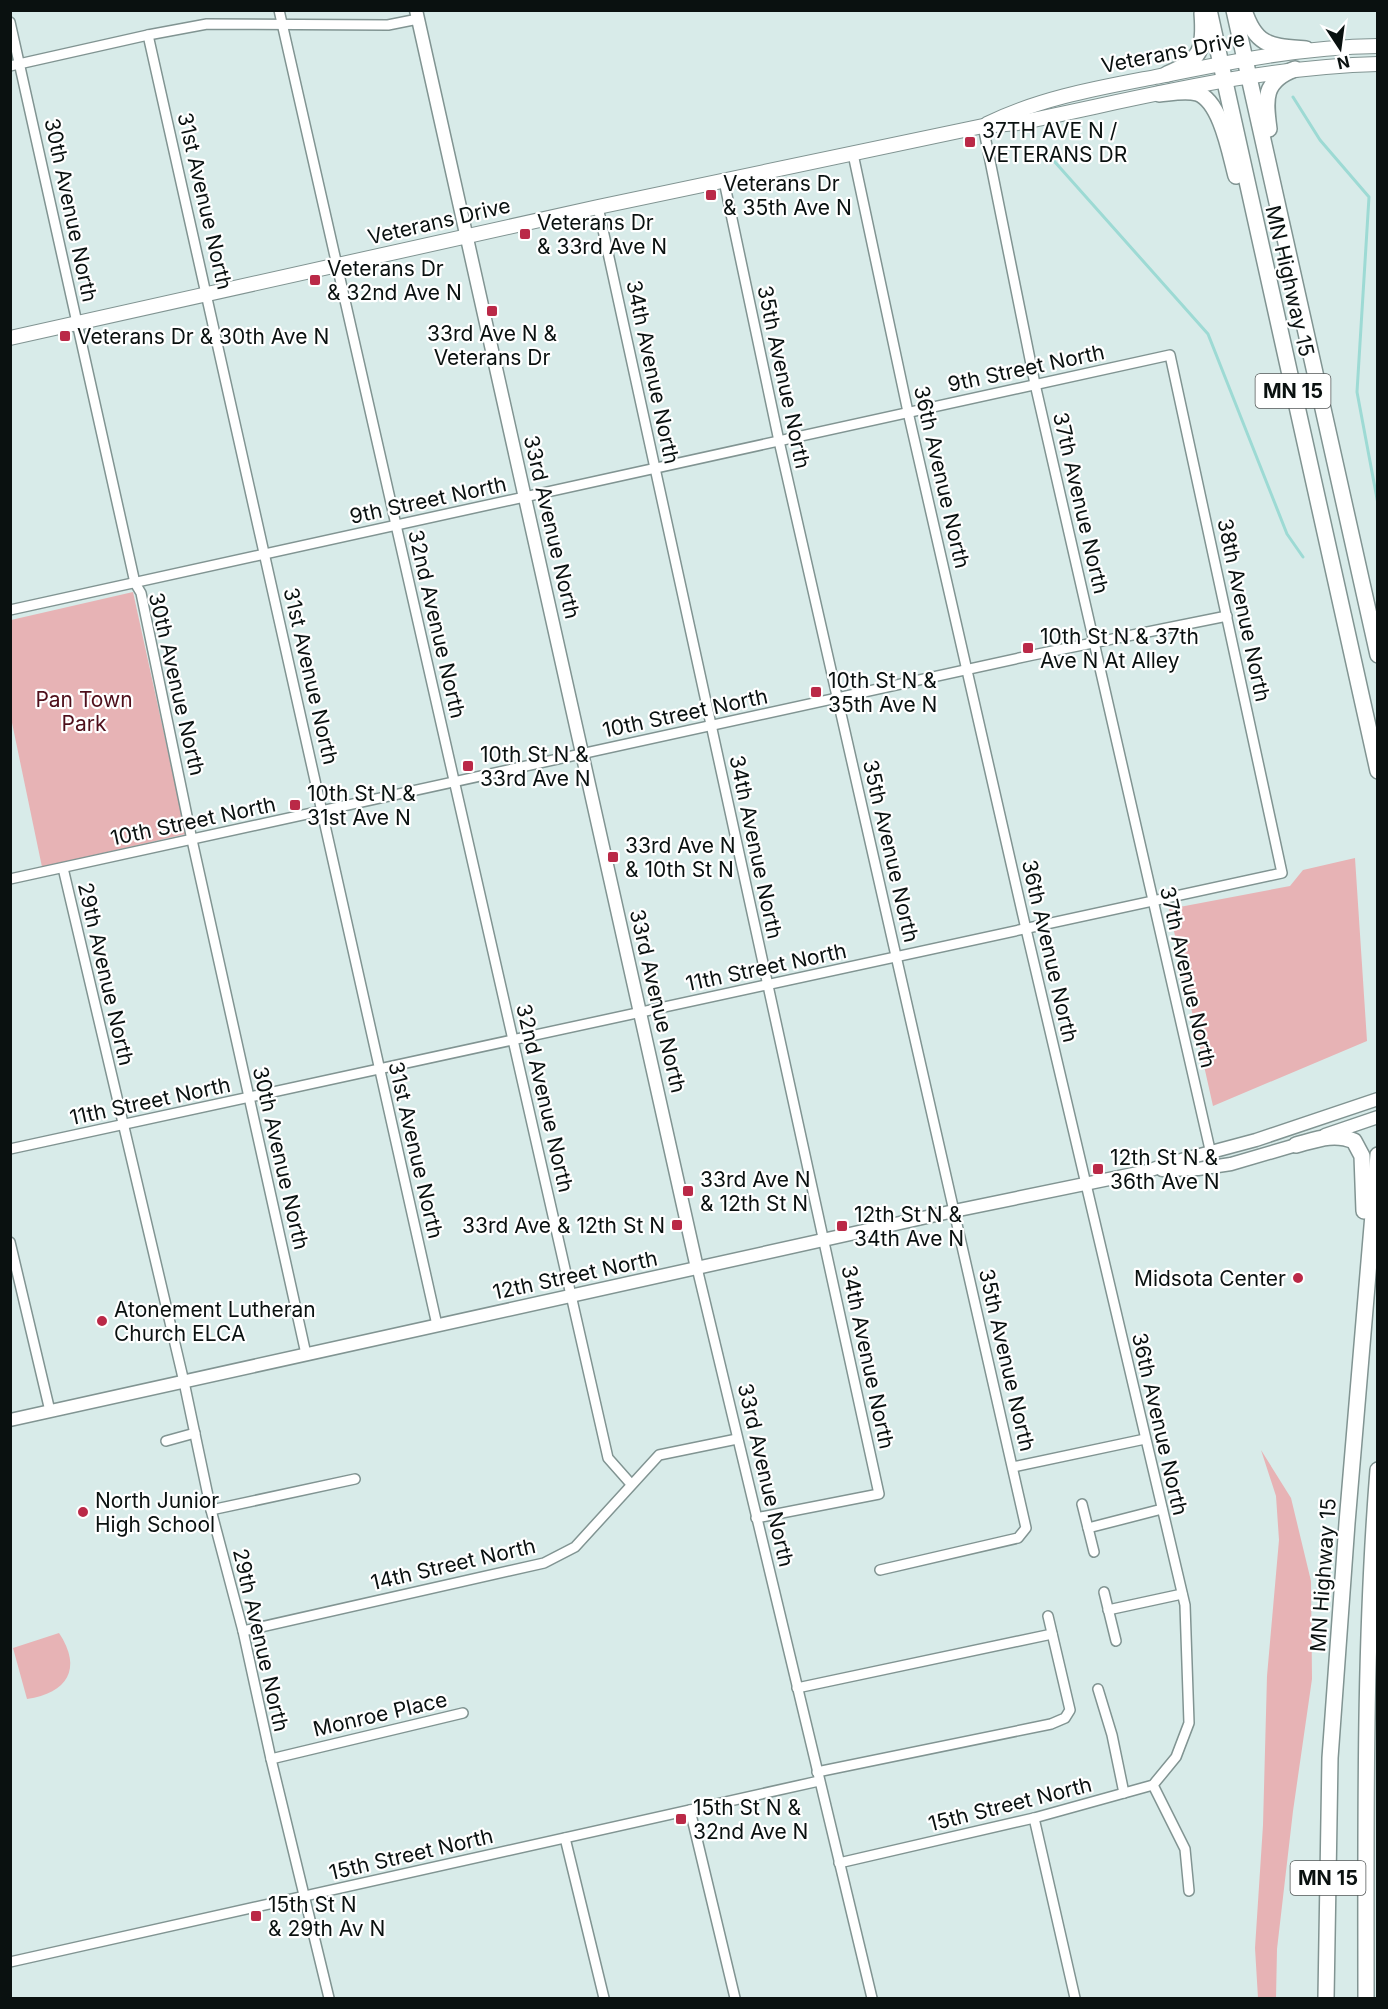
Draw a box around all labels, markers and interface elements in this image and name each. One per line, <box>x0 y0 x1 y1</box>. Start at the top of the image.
north arrow <box>1310 18 1370 78</box>
street label: Veterans Drive <box>1099 26 1247 78</box>
text: N <box>1335 51 1352 74</box>
street label: 31st Avenue North <box>172 110 238 292</box>
street label: 30th Avenue North <box>39 116 103 304</box>
place label: 37TH AVE N / VETERANS DR <box>982 118 1127 167</box>
marker: 37TH AVE N / VETERANS DR <box>963 135 977 149</box>
place label: Veterans Dr & 35th Ave N <box>723 171 852 220</box>
marker: Veterans Dr & 35th Ave N <box>704 188 718 202</box>
street label: Veterans Drive <box>365 192 513 250</box>
street label: MN Highway 15 <box>1260 203 1320 359</box>
place label: Veterans Dr & 33rd Ave N <box>537 210 667 259</box>
marker: Veterans Dr & 33rd Ave N <box>518 227 532 241</box>
place label: Veterans Dr & 32nd Ave N <box>327 256 462 305</box>
marker: Veterans Dr & 32nd Ave N <box>308 273 322 287</box>
street label: 34th Avenue North <box>621 278 685 466</box>
street label: 35th Avenue North <box>752 283 816 471</box>
marker: 33rd Ave N & Veterans Dr <box>485 304 499 318</box>
place label: 33rd Ave N & Veterans Dr <box>427 321 558 370</box>
place label: Veterans Dr & 30th Ave N <box>77 324 329 349</box>
marker: Veterans Dr & 30th Ave N <box>58 329 72 343</box>
street label: 9th Street North <box>945 339 1107 397</box>
road number: MN 15 <box>1256 374 1330 408</box>
street label: 36th Avenue North <box>909 383 975 571</box>
street label: 37th Avenue North <box>1048 410 1114 596</box>
street label: 33rd Avenue North <box>519 433 585 621</box>
street label: 9th Street North <box>347 471 509 529</box>
street label: 38th Avenue North <box>1212 516 1276 704</box>
street label: 32nd Avenue North <box>403 527 471 721</box>
street label: 31st Avenue North <box>278 585 344 767</box>
street label: 30th Avenue North <box>144 590 210 778</box>
place label: 10th St N & 37th Ave N At Alley <box>1040 624 1199 673</box>
marker: 10th St N & 37th Ave N At Alley <box>1021 641 1035 655</box>
place label: 10th St N & 35th Ave N <box>828 668 937 717</box>
street label: 10th Street North <box>600 683 770 743</box>
marker: 10th St N & 35th Ave N <box>809 685 823 699</box>
park label: Pan Town Park <box>35 687 133 736</box>
place label: 10th St N & 33rd Ave N <box>480 742 591 791</box>
street label: 34th Avenue North <box>724 753 788 941</box>
street label: 35th Avenue North <box>858 757 924 945</box>
marker: 10th St N & 33rd Ave N <box>461 759 475 773</box>
place label: 10th St N & 31st Ave N <box>307 781 416 830</box>
street label: 10th Street North <box>108 791 278 851</box>
marker: 10th St N & 31st Ave N <box>288 798 302 812</box>
place label: 33rd Ave N & 10th St N <box>625 833 736 882</box>
marker: 33rd Ave N & 10th St N <box>606 850 620 864</box>
street label: 36th Avenue North <box>1017 857 1083 1045</box>
street label: 29th Avenue North <box>73 880 139 1068</box>
street label: 37th Avenue North <box>1155 884 1221 1070</box>
street label: 33rd Avenue North <box>625 907 691 1095</box>
street label: 11th Street North <box>683 938 849 996</box>
street label: 32nd Avenue North <box>511 1001 579 1195</box>
street label: 31st Avenue North <box>383 1059 449 1241</box>
street label: 30th Avenue North <box>248 1064 314 1252</box>
street label: 11th Street North <box>67 1072 233 1130</box>
place label: 12th St N & 36th Ave N <box>1110 1145 1220 1194</box>
marker: 12th St N & 36th Ave N <box>1091 1162 1105 1176</box>
place label: 33rd Ave N & 12th St N <box>700 1167 811 1216</box>
marker: 33rd Ave N & 12th St N <box>681 1184 695 1198</box>
place label: 12th St N & 34th Ave N <box>854 1202 964 1251</box>
place label: 33rd Ave & 12th St N <box>462 1213 665 1238</box>
marker: 33rd Ave & 12th St N <box>670 1218 684 1232</box>
marker: 12th St N & 34th Ave N <box>835 1219 849 1233</box>
street label: 12th Street North <box>490 1245 660 1305</box>
street label: 34th Avenue North <box>836 1263 900 1451</box>
street label: 35th Avenue North <box>974 1266 1040 1454</box>
place label: Midsota Center <box>1134 1266 1286 1291</box>
marker: Midsota Center <box>1291 1271 1305 1285</box>
place label: Atonement Lutheran Church ELCA <box>114 1297 316 1346</box>
marker: Atonement Lutheran Church ELCA <box>95 1314 109 1328</box>
street label: 36th Avenue North <box>1127 1330 1193 1518</box>
street label: 33rd Avenue North <box>733 1381 799 1569</box>
place label: North Junior High School <box>95 1488 219 1537</box>
street label: MN Highway 15 <box>1305 1497 1341 1653</box>
marker: North Junior High School <box>76 1505 90 1519</box>
street label: 14th Street North <box>368 1533 538 1595</box>
street label: 29th Avenue North <box>228 1546 294 1734</box>
street label: Monroe Place <box>311 1686 449 1742</box>
street label: 15th Street North <box>926 1772 1094 1836</box>
place label: 15th St N & 32nd Ave N <box>693 1795 808 1844</box>
marker: 15th St N & 32nd Ave N <box>674 1812 688 1826</box>
street label: 15th Street North <box>327 1823 495 1885</box>
road number: MN 15 <box>1290 1861 1366 1895</box>
place label: 15th St N & 29th Av N <box>268 1892 385 1941</box>
marker: 15th St N & 29th Av N <box>249 1909 263 1923</box>

